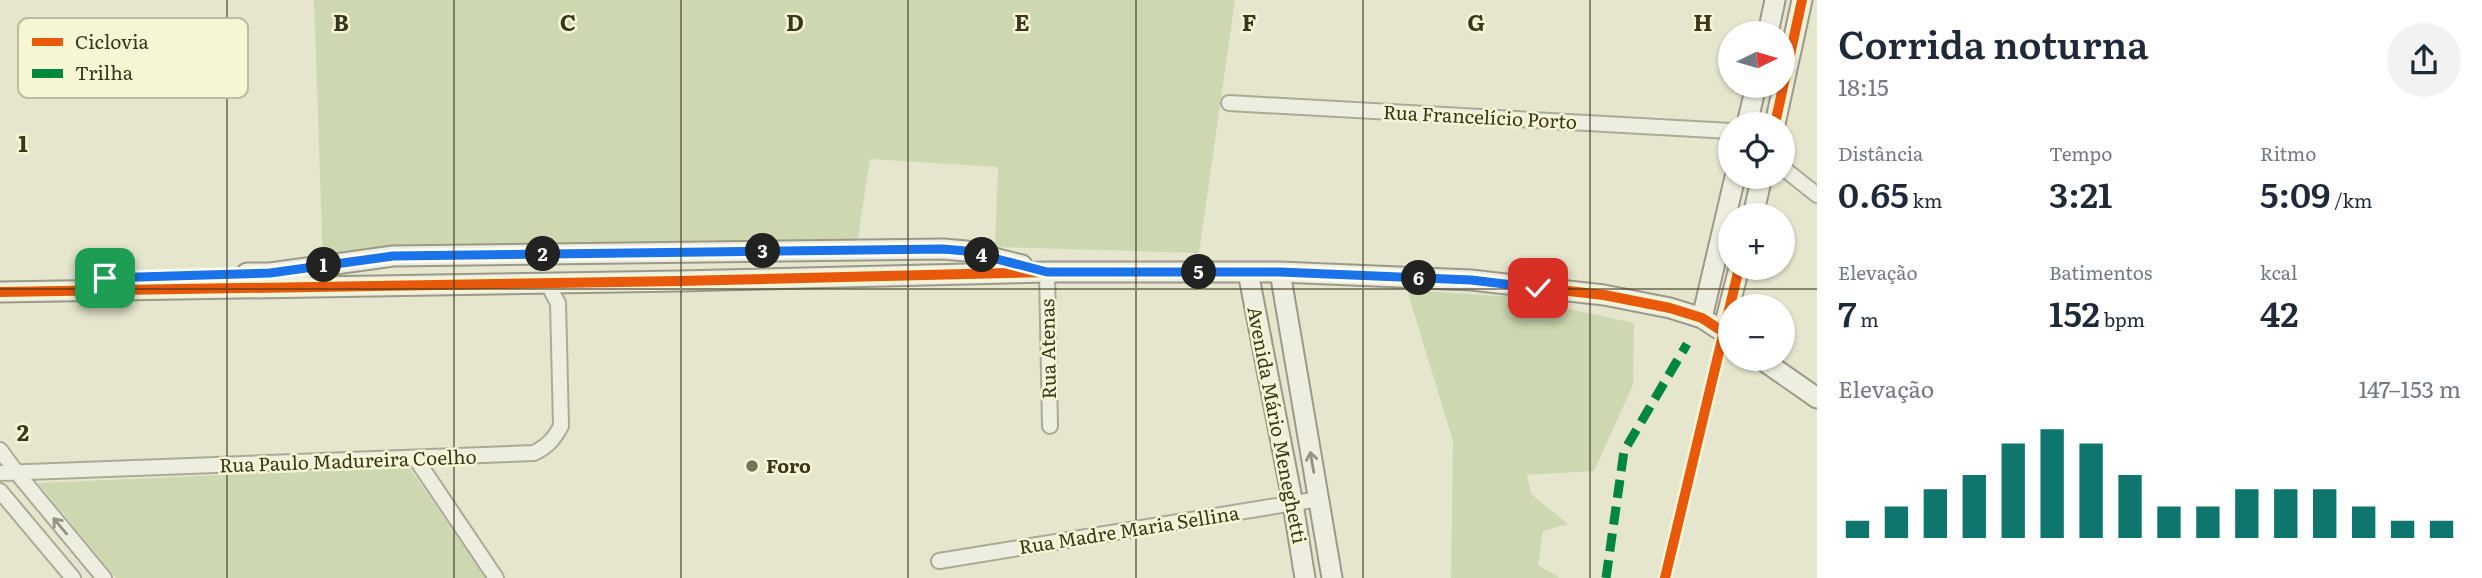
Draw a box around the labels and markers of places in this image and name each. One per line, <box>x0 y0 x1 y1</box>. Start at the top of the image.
pin: 3 <box>746 233 780 268</box>
pin: 2 <box>526 236 560 272</box>
pin: 4 <box>964 238 1000 272</box>
pin: 1 <box>306 247 342 282</box>
pin <box>75 248 135 308</box>
pin: 5 <box>1182 254 1216 290</box>
pin <box>1508 258 1568 318</box>
pin: 6 <box>1402 260 1436 296</box>
place label: Foro <box>766 451 811 479</box>
marker: Foro <box>744 458 760 474</box>

